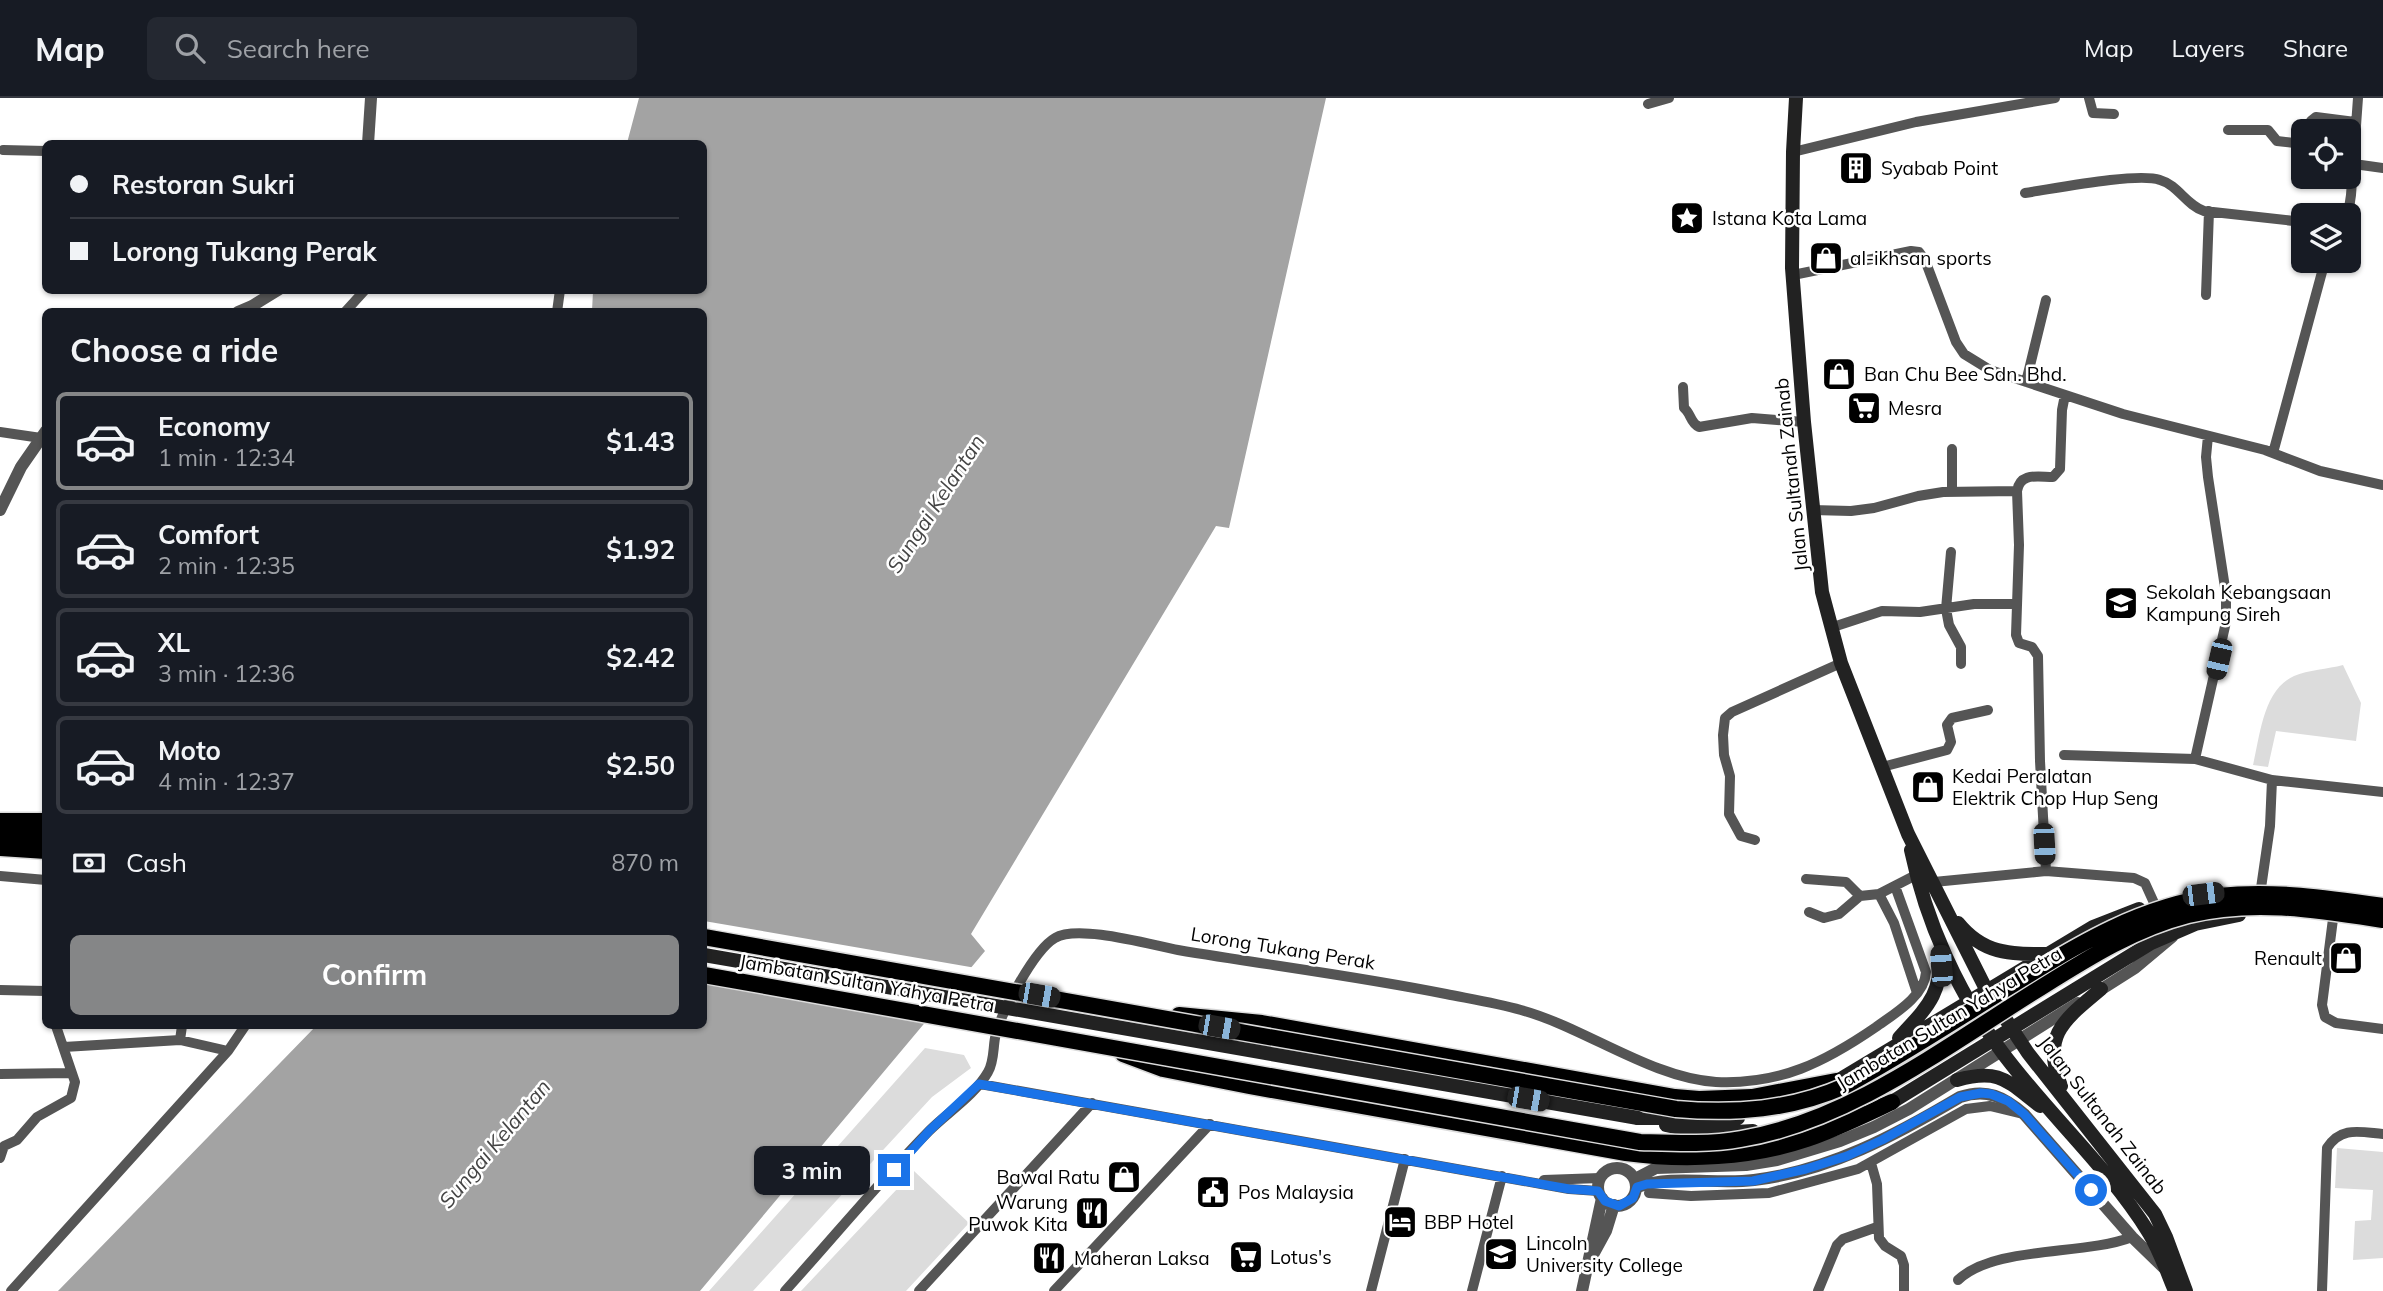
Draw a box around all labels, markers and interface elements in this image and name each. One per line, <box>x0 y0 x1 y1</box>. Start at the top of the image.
search box <box>147 17 637 80</box>
text: Map <box>35 28 105 69</box>
icon: search <box>171 29 209 67</box>
text: Search here <box>227 32 370 65</box>
text: Map <box>2084 33 2133 63</box>
text: Layers <box>2171 33 2245 63</box>
text: Share <box>2283 33 2348 63</box>
map controls <box>2291 119 2361 273</box>
button: locate <box>2291 119 2361 189</box>
building icon: Syabab Point <box>1837 149 1875 187</box>
place label: Syabab Point <box>1881 156 1999 180</box>
text: Restoran Sukri <box>112 168 295 201</box>
place icon: Istana Kota Lama <box>1668 199 1706 237</box>
button: layers <box>2291 203 2361 273</box>
place label: Istana Kota Lama <box>1712 206 1867 230</box>
text: Lorong Tukang Perak <box>112 235 377 268</box>
shop icon: al-ikhsan sports <box>1807 239 1845 277</box>
place label: al-ikhsan sports <box>1850 246 1992 270</box>
text: Choose a ride <box>70 330 278 370</box>
shop icon: Ban Chu Bee Sdn. Bhd. <box>1820 355 1858 393</box>
place label: Ban Chu Bee Sdn. Bhd. <box>1864 362 2066 386</box>
street label: Jalan Sultanah Zainab <box>1769 377 1813 573</box>
supermarket icon: Mesra <box>1845 389 1883 427</box>
place label: Mesra <box>1888 396 1942 420</box>
icon: car <box>74 410 137 473</box>
text: Economy <box>158 410 270 443</box>
text: $1.43 <box>606 425 675 458</box>
water label: Sungai Kelantan <box>881 429 990 578</box>
text: 1 min · 12:34 <box>158 443 295 472</box>
icon: car <box>74 518 137 581</box>
text: Comfort <box>158 518 259 551</box>
text: $1.92 <box>606 533 675 566</box>
text: 2 min · 12:35 <box>158 551 295 580</box>
place label: Sekolah Kebangsaan Kampung Sireh <box>2146 580 2332 626</box>
school or university icon: Sekolah Kebangsaan Kampung Sireh <box>2102 584 2140 622</box>
icon: car <box>74 626 137 689</box>
text: XL <box>158 626 190 659</box>
car <box>2205 636 2234 682</box>
text: $2.42 <box>606 641 675 674</box>
text: 3 min · 12:36 <box>158 659 295 688</box>
icon: car <box>74 734 137 797</box>
text: Moto <box>158 734 221 767</box>
text: $2.50 <box>606 749 675 782</box>
place label: Kedai Peralatan Elektrik Chop Hup Seng <box>1952 764 2158 810</box>
text: 4 min · 12:37 <box>158 767 295 796</box>
shop icon: Kedai Peralatan Elektrik Chop Hup Seng <box>1909 768 1947 806</box>
car <box>2033 822 2056 866</box>
icon: cash <box>70 844 108 882</box>
text: Cash <box>126 846 187 879</box>
text: 870 m <box>611 848 679 877</box>
car <box>2181 881 2226 907</box>
street label: Lorong Tukang Perak <box>1189 922 1377 974</box>
button: Confirm <box>70 935 679 1015</box>
shop icon: Renault <box>2327 939 2365 977</box>
street label: Jambatan Sultan Yahya Petra <box>1832 941 2066 1095</box>
car <box>1930 944 1953 988</box>
place label: Renault <box>2254 946 2322 970</box>
street label: Jambatan Sultan Yahya Petra <box>738 949 996 1017</box>
car <box>1017 981 1062 1009</box>
car <box>1197 1013 1242 1041</box>
street label: Jalan Sultanah Zainab <box>2034 1031 2172 1199</box>
water label: Sungai Kelantan <box>433 1074 556 1213</box>
car <box>1506 1085 1551 1113</box>
callout: 3 min <box>754 1146 870 1194</box>
route end <box>878 1154 910 1186</box>
text: 3 min <box>782 1156 842 1185</box>
shop icon: Bawal Ratu <box>1105 1158 1143 1196</box>
place label: Bawal Ratu <box>996 1165 1100 1189</box>
public building icon: Pos Malaysia <box>1194 1173 1232 1211</box>
route start <box>2075 1174 2107 1206</box>
place label: Pos Malaysia <box>1238 1180 1354 1204</box>
place label: Warung Puwok Kita <box>968 1190 1068 1236</box>
restaurant icon: Warung Puwok Kita <box>1073 1194 1111 1232</box>
hotel icon: BBP Hotel <box>1381 1203 1419 1241</box>
place label: BBP Hotel <box>1424 1210 1514 1234</box>
place label: Lincoln University College <box>1526 1231 1683 1277</box>
school or university icon: Lincoln University College <box>1482 1235 1520 1273</box>
supermarket icon: Lotus's <box>1227 1238 1265 1276</box>
restaurant icon: Maheran Laksa <box>1030 1239 1068 1277</box>
place label: Lotus's <box>1270 1245 1332 1269</box>
place label: Maheran Laksa <box>1074 1246 1210 1270</box>

